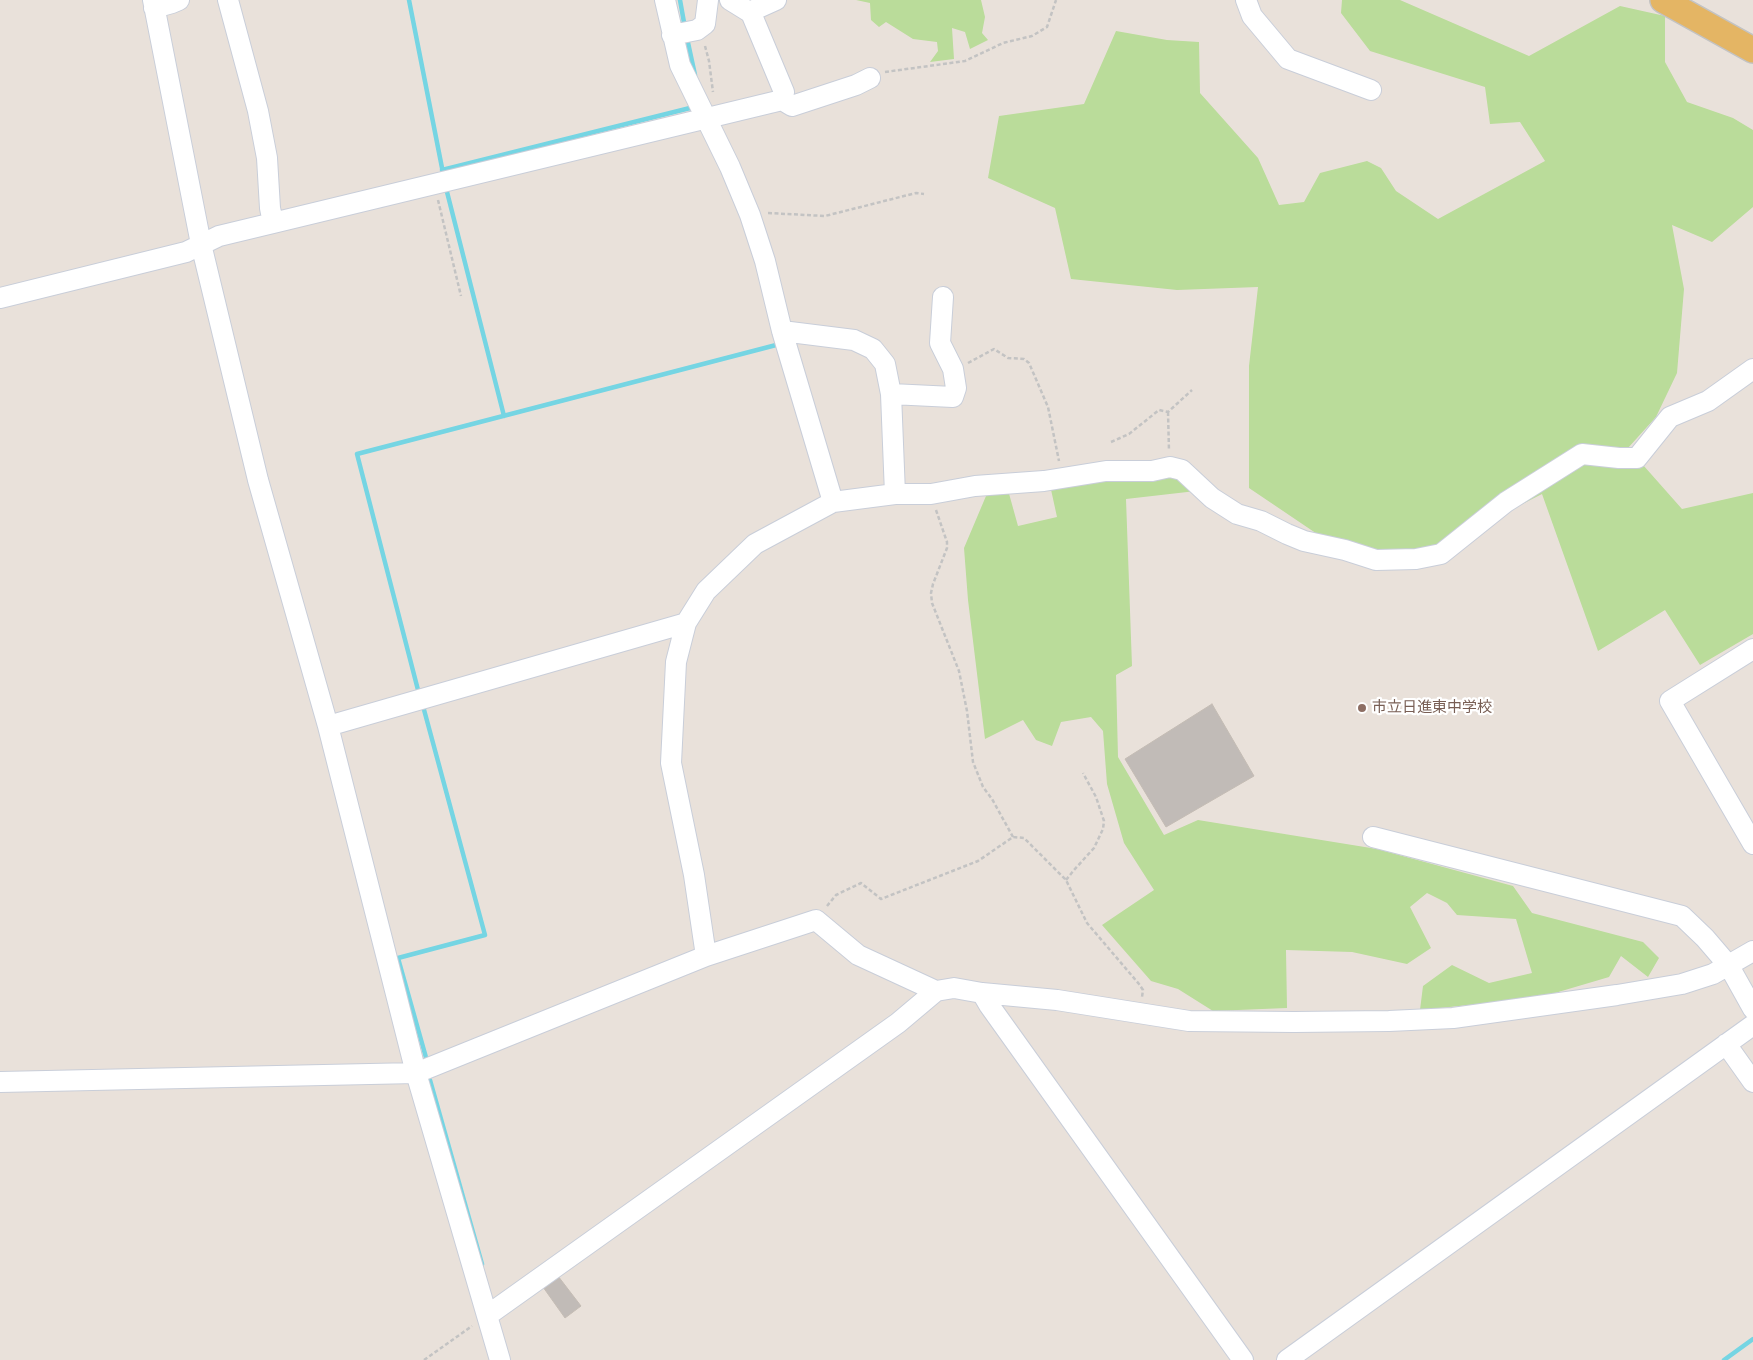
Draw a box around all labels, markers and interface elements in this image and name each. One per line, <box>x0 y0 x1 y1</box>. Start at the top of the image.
place label: 市立日進東中学校 <box>1372 699 1492 717</box>
marker: 市立日進東中学校 <box>1356 702 1368 714</box>

